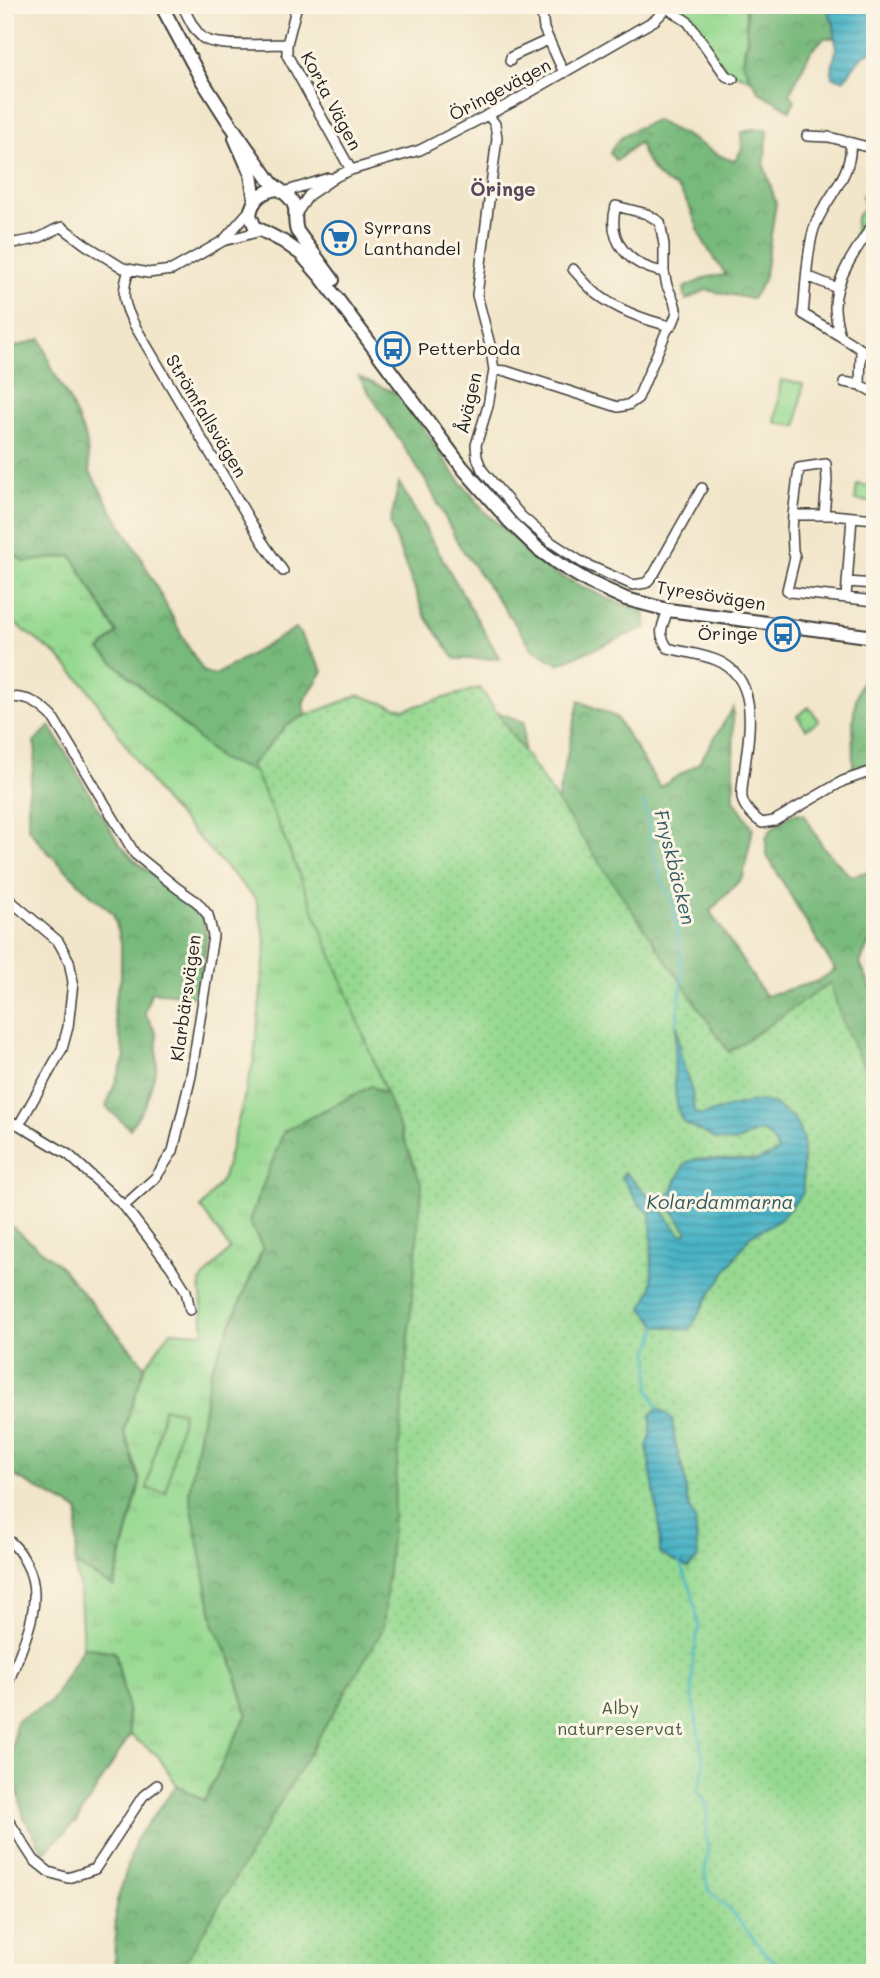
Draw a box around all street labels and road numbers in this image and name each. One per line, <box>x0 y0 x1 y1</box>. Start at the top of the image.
street label: Korta Vägen <box>296 47 368 154</box>
street label: Öringevägen <box>444 52 555 126</box>
street label: Strömfallsvägen <box>161 349 253 482</box>
street label: Åvägen <box>449 370 487 436</box>
street label: Tyresövägen <box>655 575 768 616</box>
street label: Klarbärsvägen <box>164 933 206 1063</box>

